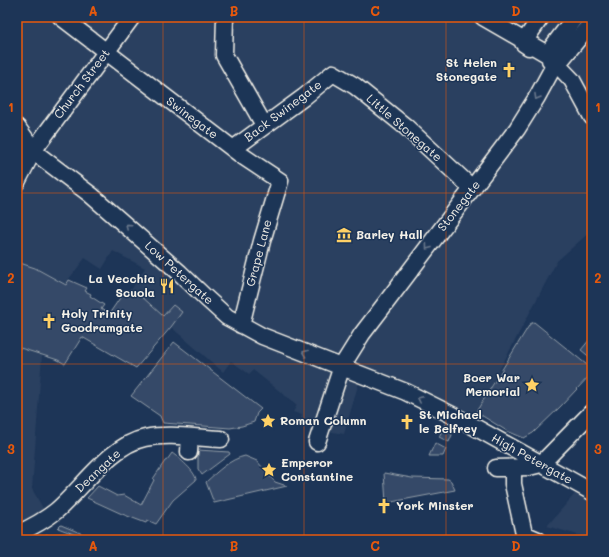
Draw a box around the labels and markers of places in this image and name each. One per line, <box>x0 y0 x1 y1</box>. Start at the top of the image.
place label: St Helen Stonegate <box>436 54 497 84</box>
church icon: St Helen Stonegate <box>500 61 518 79</box>
museum icon: Barley Hall <box>335 226 353 244</box>
place label: Barley Hall <box>356 226 422 242</box>
place label: La Vecchia Scuola <box>89 270 155 300</box>
restaurant icon: La Vecchia Scuola <box>158 277 176 295</box>
place label: Holy Trinity Goodramgate <box>61 305 143 335</box>
church icon: Holy Trinity Goodramgate <box>40 312 58 330</box>
place label: Boer War Memorial <box>463 369 520 399</box>
place icon: Boer War Memorial <box>523 376 541 394</box>
place label: St Michael le Belfrey <box>419 406 482 436</box>
place icon: Roman Column <box>259 412 277 430</box>
place label: Roman Column <box>280 412 367 428</box>
church icon: St Michael le Belfrey <box>398 413 416 431</box>
place label: Emperor Constantine <box>281 454 353 484</box>
place icon: Emperor Constantine <box>260 461 278 479</box>
church icon: York Minster <box>375 497 393 515</box>
place label: York Minster <box>396 497 474 513</box>

